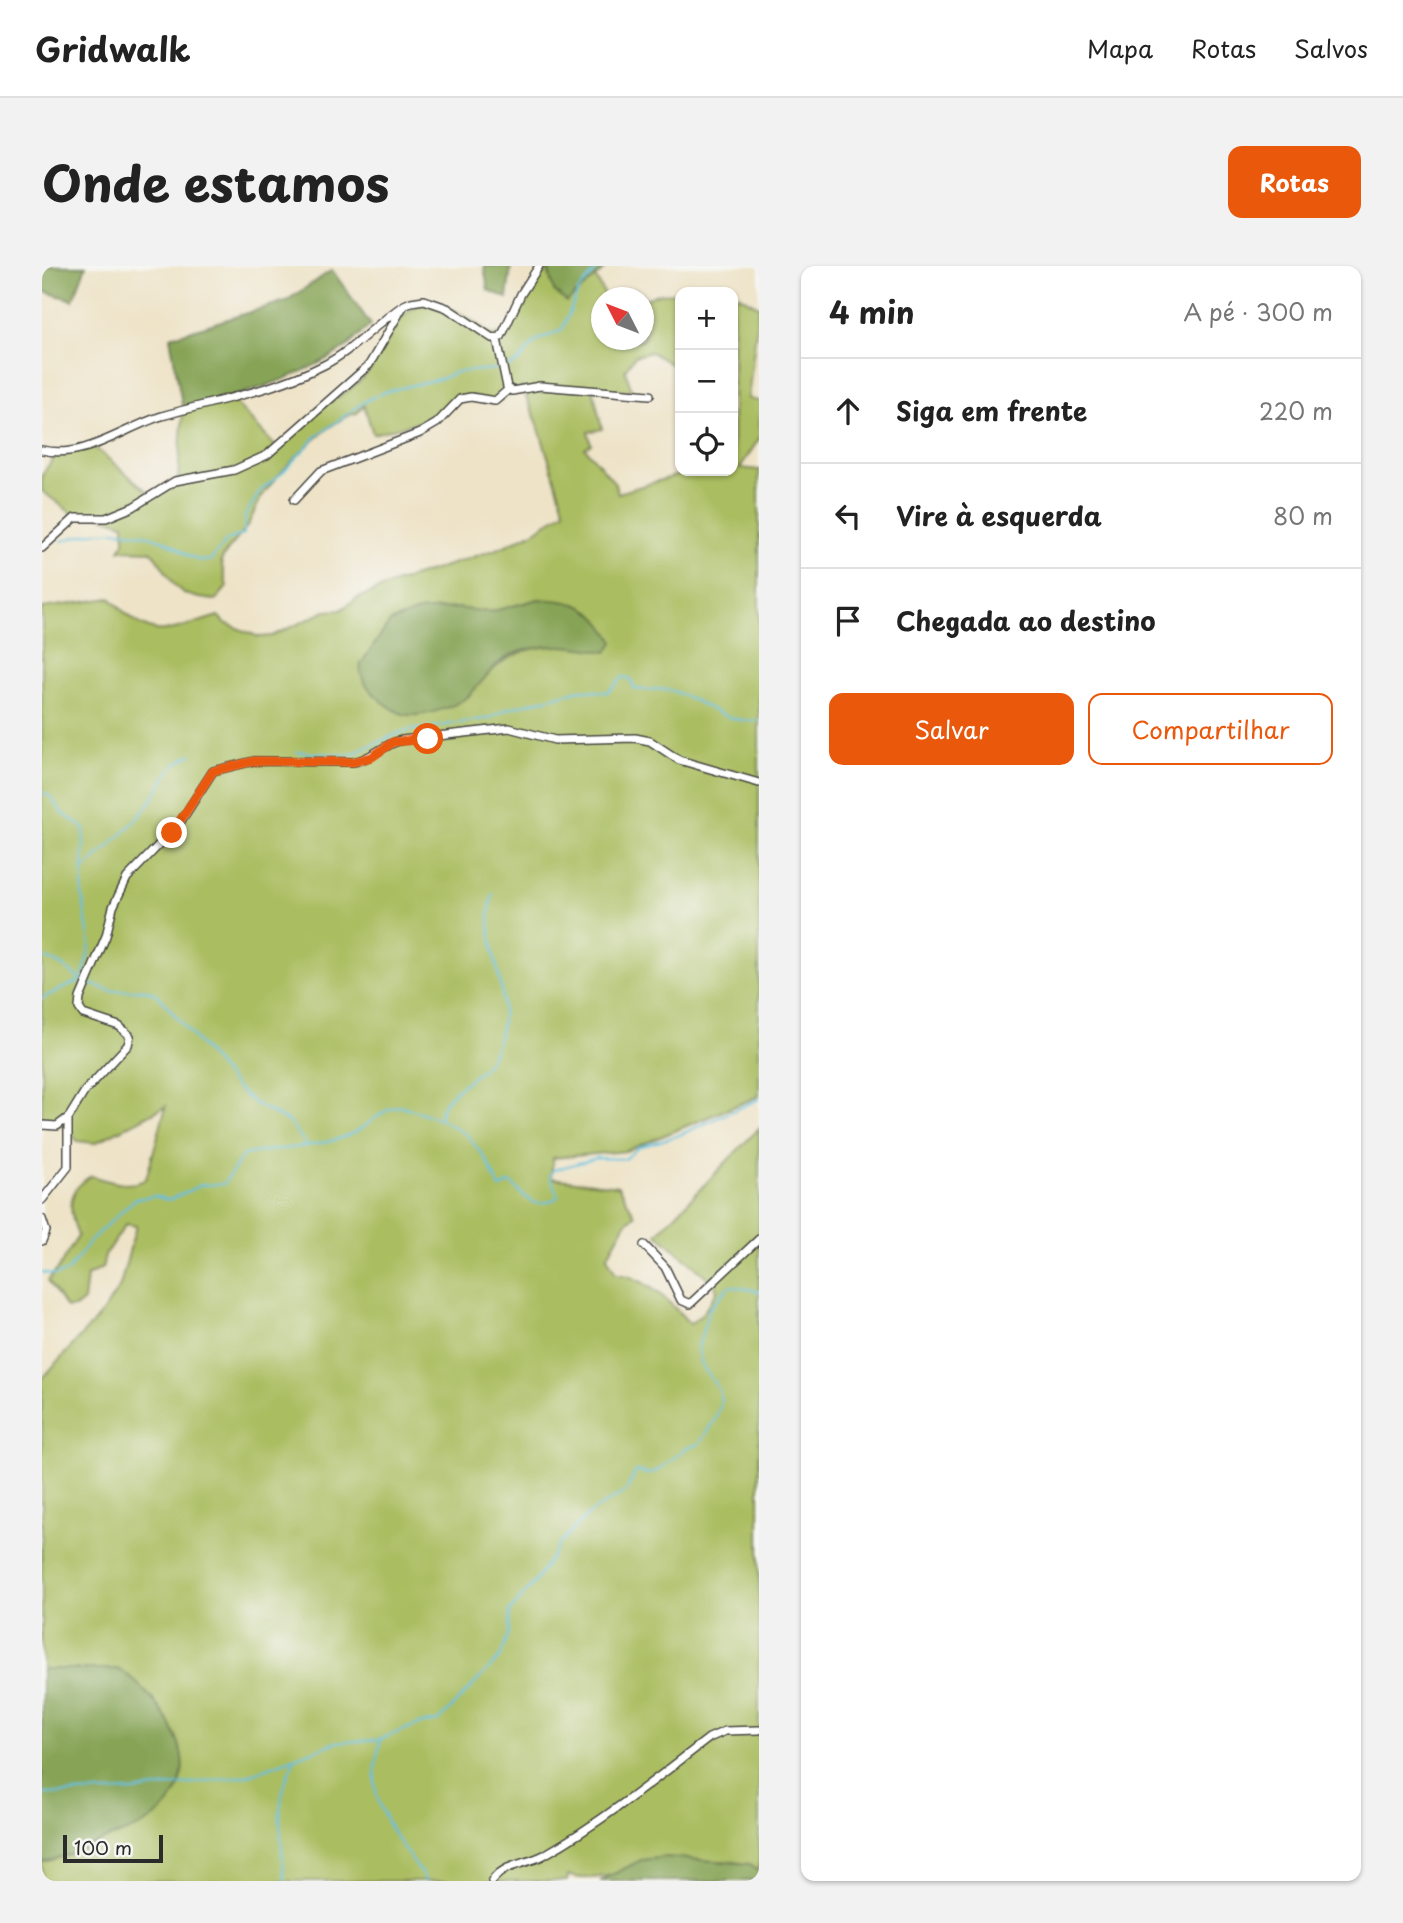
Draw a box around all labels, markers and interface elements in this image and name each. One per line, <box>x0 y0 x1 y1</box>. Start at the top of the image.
text: Gridwalk <box>35 23 191 73</box>
text: Mapa <box>1087 30 1153 66</box>
text: Rotas <box>1191 30 1256 66</box>
text: Salvos <box>1294 30 1368 66</box>
text: Onde estamos <box>42 145 389 219</box>
button: Rotas <box>1228 146 1361 218</box>
north arrow <box>591 287 654 350</box>
map controls <box>675 287 738 476</box>
button: + <box>675 287 738 350</box>
text: 4 min <box>829 289 915 334</box>
text: A pé · 300 m <box>1183 294 1333 329</box>
button: − <box>675 350 738 413</box>
text: Siga em frente <box>896 391 1087 430</box>
icon: ahead <box>829 392 867 430</box>
text: 220 m <box>1259 393 1333 428</box>
button: locate <box>675 413 738 476</box>
text: Vire à esquerda <box>896 496 1102 535</box>
icon: left <box>829 497 867 535</box>
text: 80 m <box>1273 498 1333 533</box>
text: Chegada ao destino <box>896 601 1155 640</box>
icon: arrive <box>829 602 867 640</box>
button: Salvar <box>829 693 1074 765</box>
button: Compartilhar <box>1088 693 1333 765</box>
route start <box>412 723 443 754</box>
route end <box>156 817 187 848</box>
scale bar <box>63 1832 163 1864</box>
text: 100 m <box>74 1833 132 1861</box>

